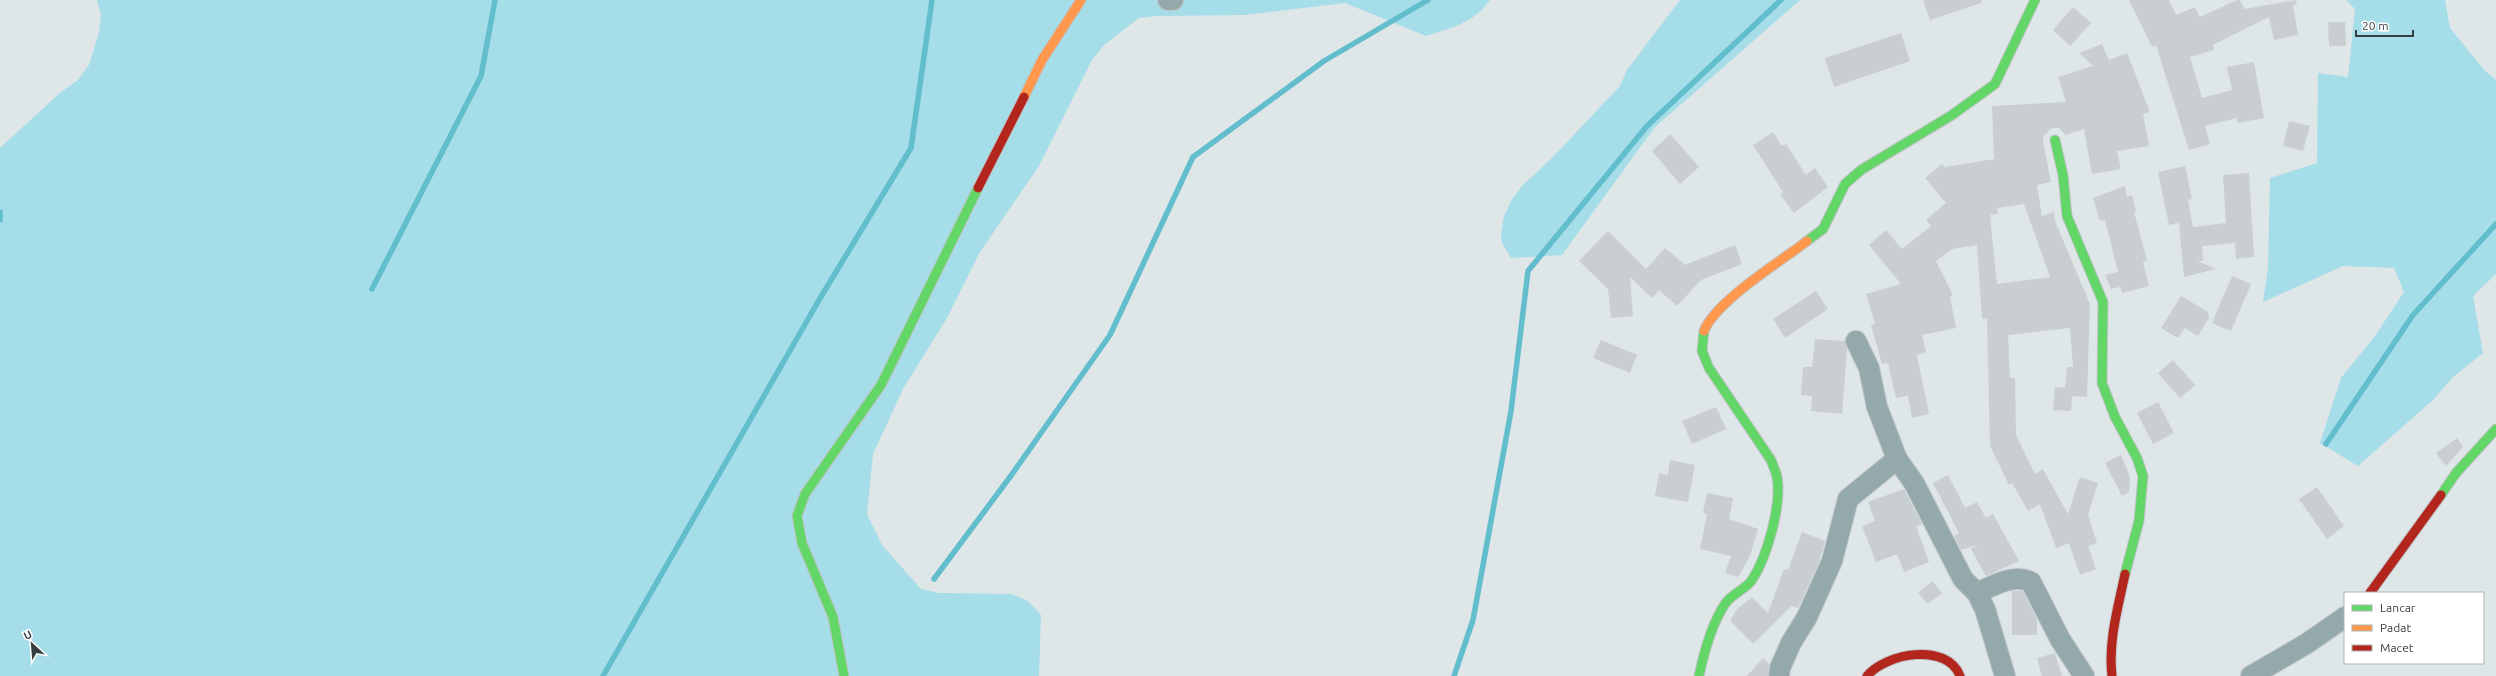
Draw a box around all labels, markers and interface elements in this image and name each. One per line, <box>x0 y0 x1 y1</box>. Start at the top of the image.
scale bar <box>2356 12 2413 38</box>
text: 20 m <box>2362 19 2389 32</box>
legend <box>2344 592 2484 664</box>
text: Lancar <box>2380 601 2416 614</box>
text: Padat <box>2380 621 2411 634</box>
north arrow <box>12 624 52 664</box>
text: U <box>22 628 34 642</box>
text: Macet <box>2380 641 2414 654</box>

